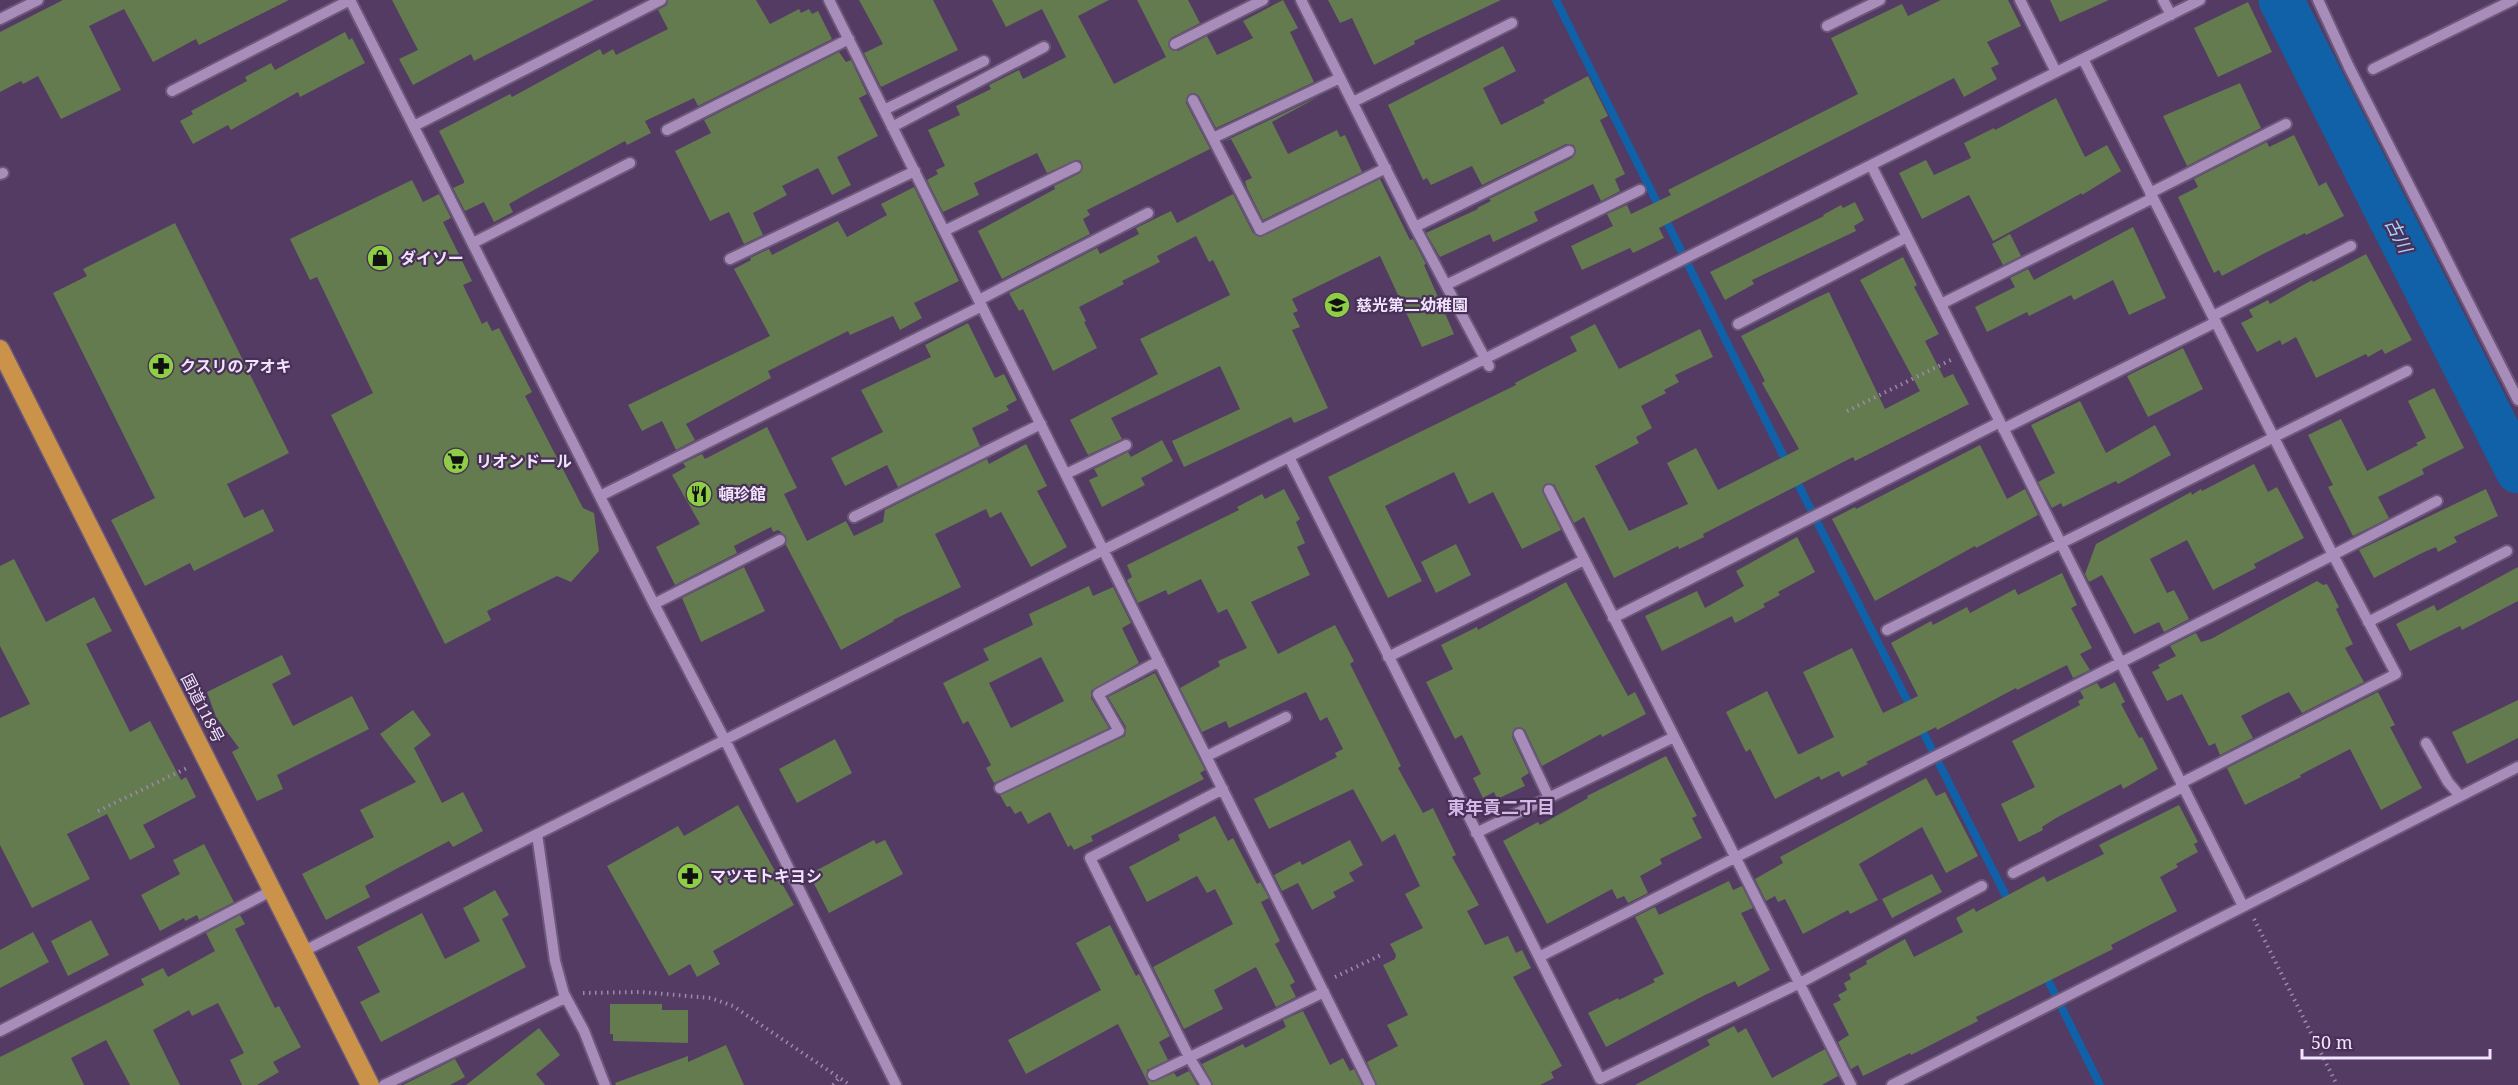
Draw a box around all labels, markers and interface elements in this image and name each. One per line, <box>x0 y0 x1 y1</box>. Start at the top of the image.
water label: 古川 <box>2380 214 2419 258</box>
shop icon: ダイソー <box>365 243 395 273</box>
place label: ダイソー <box>400 247 464 269</box>
school or university icon: 慈光第二幼稚園 <box>1322 290 1352 320</box>
place label: 慈光第二幼稚園 <box>1356 294 1468 316</box>
pharmacy icon: クスリのアオキ <box>146 351 176 381</box>
place label: クスリのアオキ <box>180 355 292 377</box>
supermarket icon: リオンドール <box>441 446 471 476</box>
place label: リオンドール <box>476 450 572 472</box>
restaurant icon: 頓珍館 <box>684 479 714 509</box>
place label: 頓珍館 <box>718 483 766 505</box>
street label: 国道118号 <box>176 670 230 746</box>
district label: 東年貢二丁目 <box>1447 795 1555 819</box>
pharmacy icon: マツモトキヨシ <box>675 861 705 891</box>
place label: マツモトキヨシ <box>710 865 822 887</box>
scale bar <box>2302 1022 2490 1060</box>
text: 50 m <box>2311 1030 2353 1054</box>

